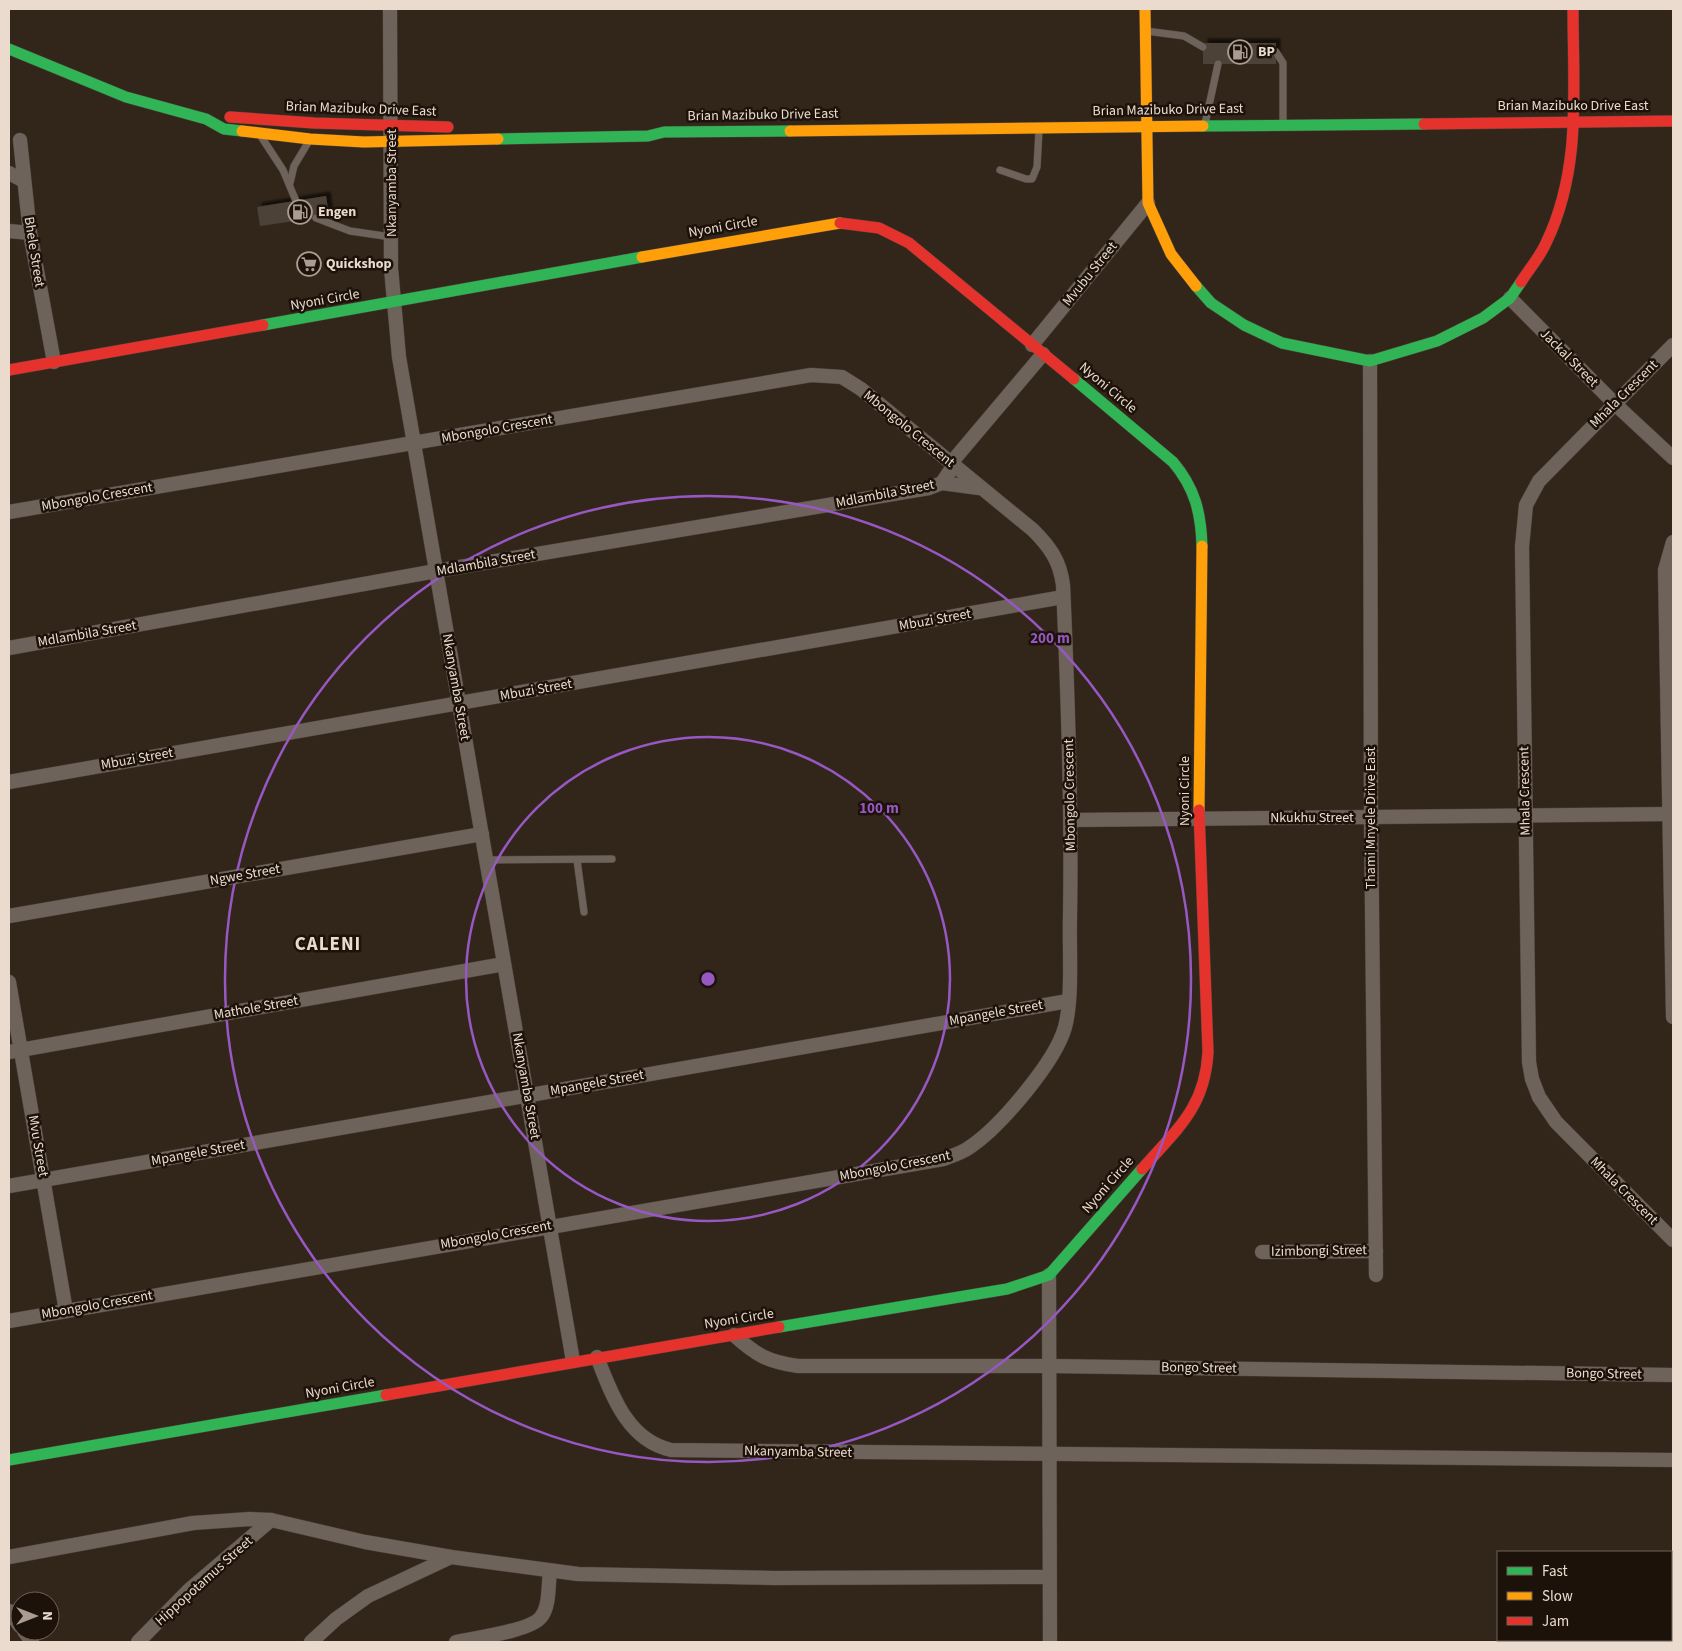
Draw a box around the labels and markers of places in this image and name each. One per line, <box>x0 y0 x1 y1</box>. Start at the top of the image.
fuel station icon: BP <box>1227 39 1253 65</box>
place label: BP <box>1258 42 1275 62</box>
fuel station icon: Engen <box>287 199 313 225</box>
place label: Engen <box>318 202 356 222</box>
supermarket icon: Quickshop <box>296 251 322 277</box>
place label: Quickshop <box>326 254 392 274</box>
centre of rings <box>699 970 717 988</box>

